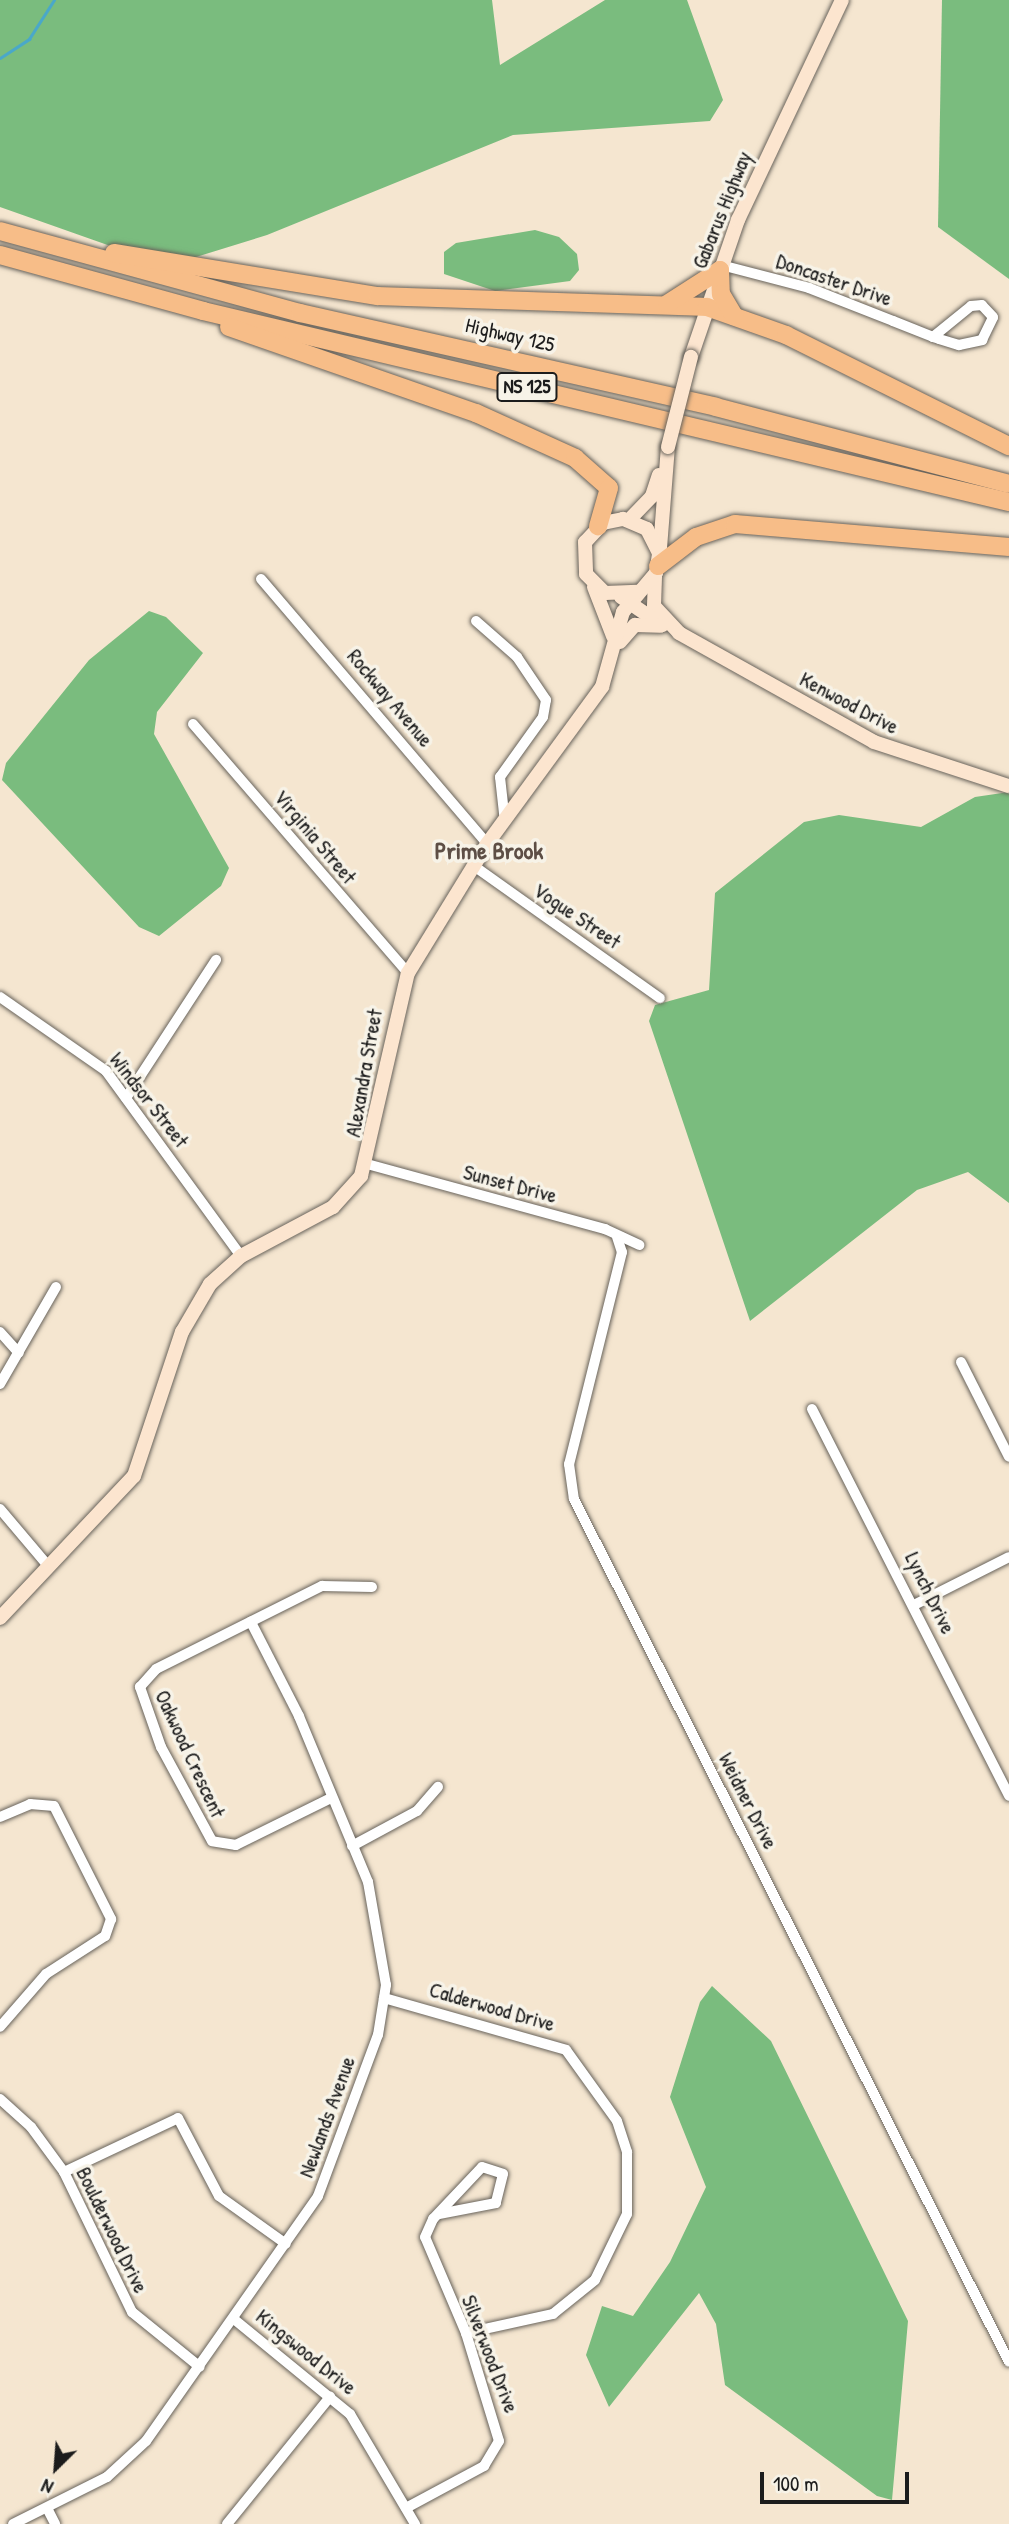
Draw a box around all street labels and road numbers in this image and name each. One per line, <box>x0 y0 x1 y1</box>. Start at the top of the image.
street label: Gabarus Highway <box>687 148 757 272</box>
street label: Doncaster Drive <box>773 248 895 312</box>
street label: Highway 125 <box>463 313 557 357</box>
road number: NS 125 <box>496 372 558 402</box>
street label: Rockway Avenue <box>342 644 438 752</box>
street label: Kenwood Drive <box>795 667 903 739</box>
street label: Virginia Street <box>268 785 362 889</box>
street label: Vogue Street <box>528 878 626 954</box>
street label: Alexandra Street <box>340 1007 388 1139</box>
street label: Windsor Street <box>104 1047 194 1153</box>
street label: Sunset Drive <box>461 1159 559 1209</box>
street label: Lynch Drive <box>899 1548 961 1638</box>
street label: Oakwood Crescent <box>150 1686 230 1822</box>
street label: Weidner Drive <box>713 1749 783 1853</box>
street label: Calderwood Drive <box>426 1977 558 2037</box>
street label: Newlands Avenue <box>293 2053 361 2181</box>
street label: Boulderwood Drive <box>71 2163 153 2297</box>
street label: Silverwood Drive <box>456 2292 524 2416</box>
street label: Kingswood Drive <box>251 2304 361 2400</box>

